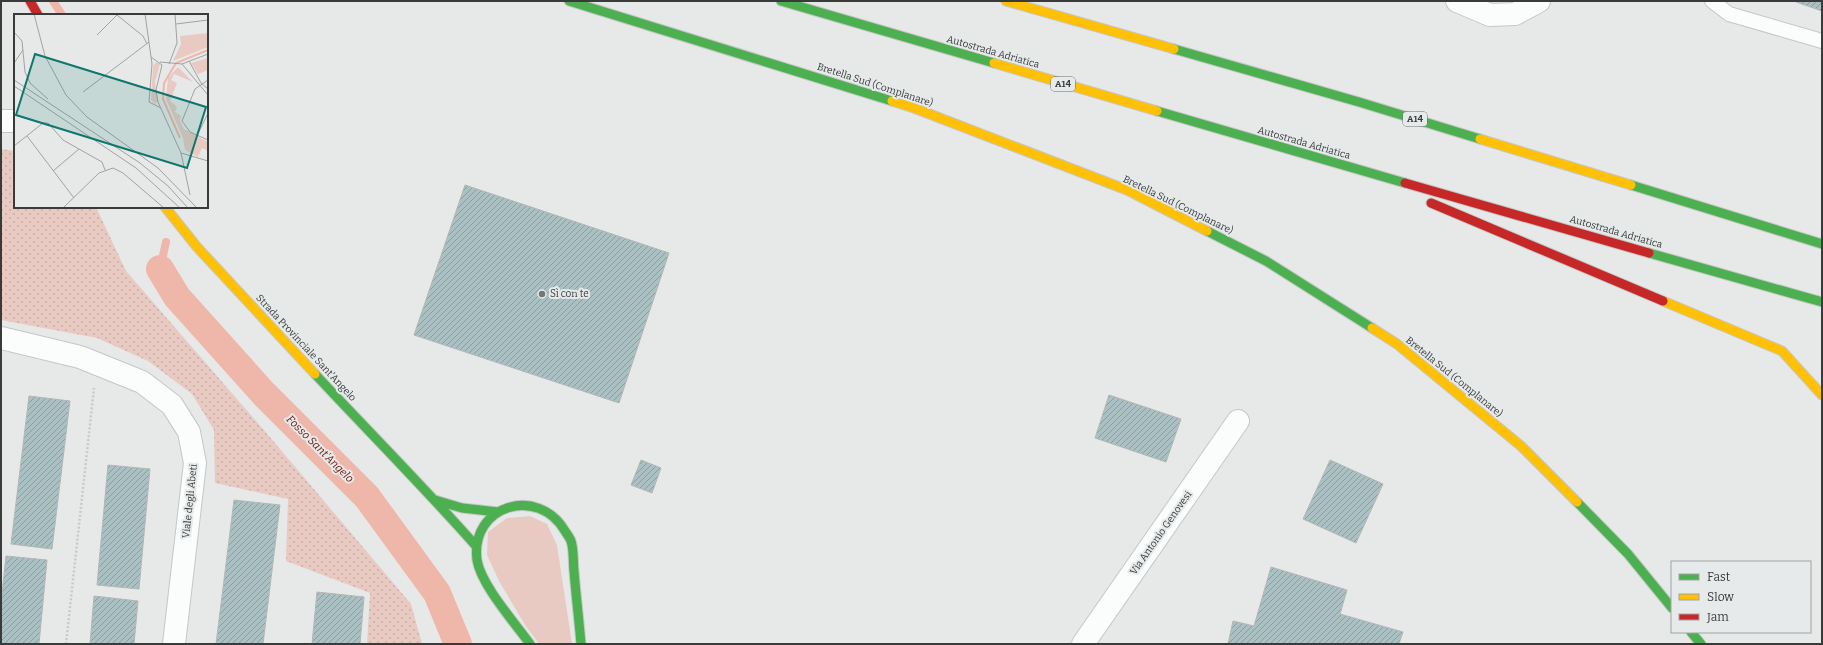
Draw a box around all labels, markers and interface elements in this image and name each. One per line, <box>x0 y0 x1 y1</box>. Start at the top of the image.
inset map <box>14 14 208 208</box>
street label: Autostrada Adriatica <box>945 33 1041 71</box>
street label: Bretella Sud (Complanare) <box>816 60 935 109</box>
road number: A14 <box>1051 77 1075 91</box>
road number: A14 <box>1403 112 1427 126</box>
street label: Autostrada Adriatica <box>1256 124 1352 162</box>
street label: Bretella Sud (Complanare) <box>1121 172 1236 237</box>
street label: Autostrada Adriatica <box>1568 213 1664 251</box>
place label: Sì con te <box>550 287 589 300</box>
marker: Sì con te <box>537 289 547 299</box>
street label: Strada Provinciale Sant'Angelo <box>253 292 359 404</box>
street label: Bretella Sud (Complanare) <box>1403 333 1505 420</box>
water label: Fosso Sant'Angelo <box>284 413 356 485</box>
street label: Viale degli Abeti <box>180 463 200 539</box>
street label: Via Antonio Genovesi <box>1128 489 1194 577</box>
legend <box>1671 561 1811 633</box>
text: Fast <box>1707 570 1731 584</box>
text: Slow <box>1707 590 1734 604</box>
text: Jam <box>1706 610 1729 624</box>

